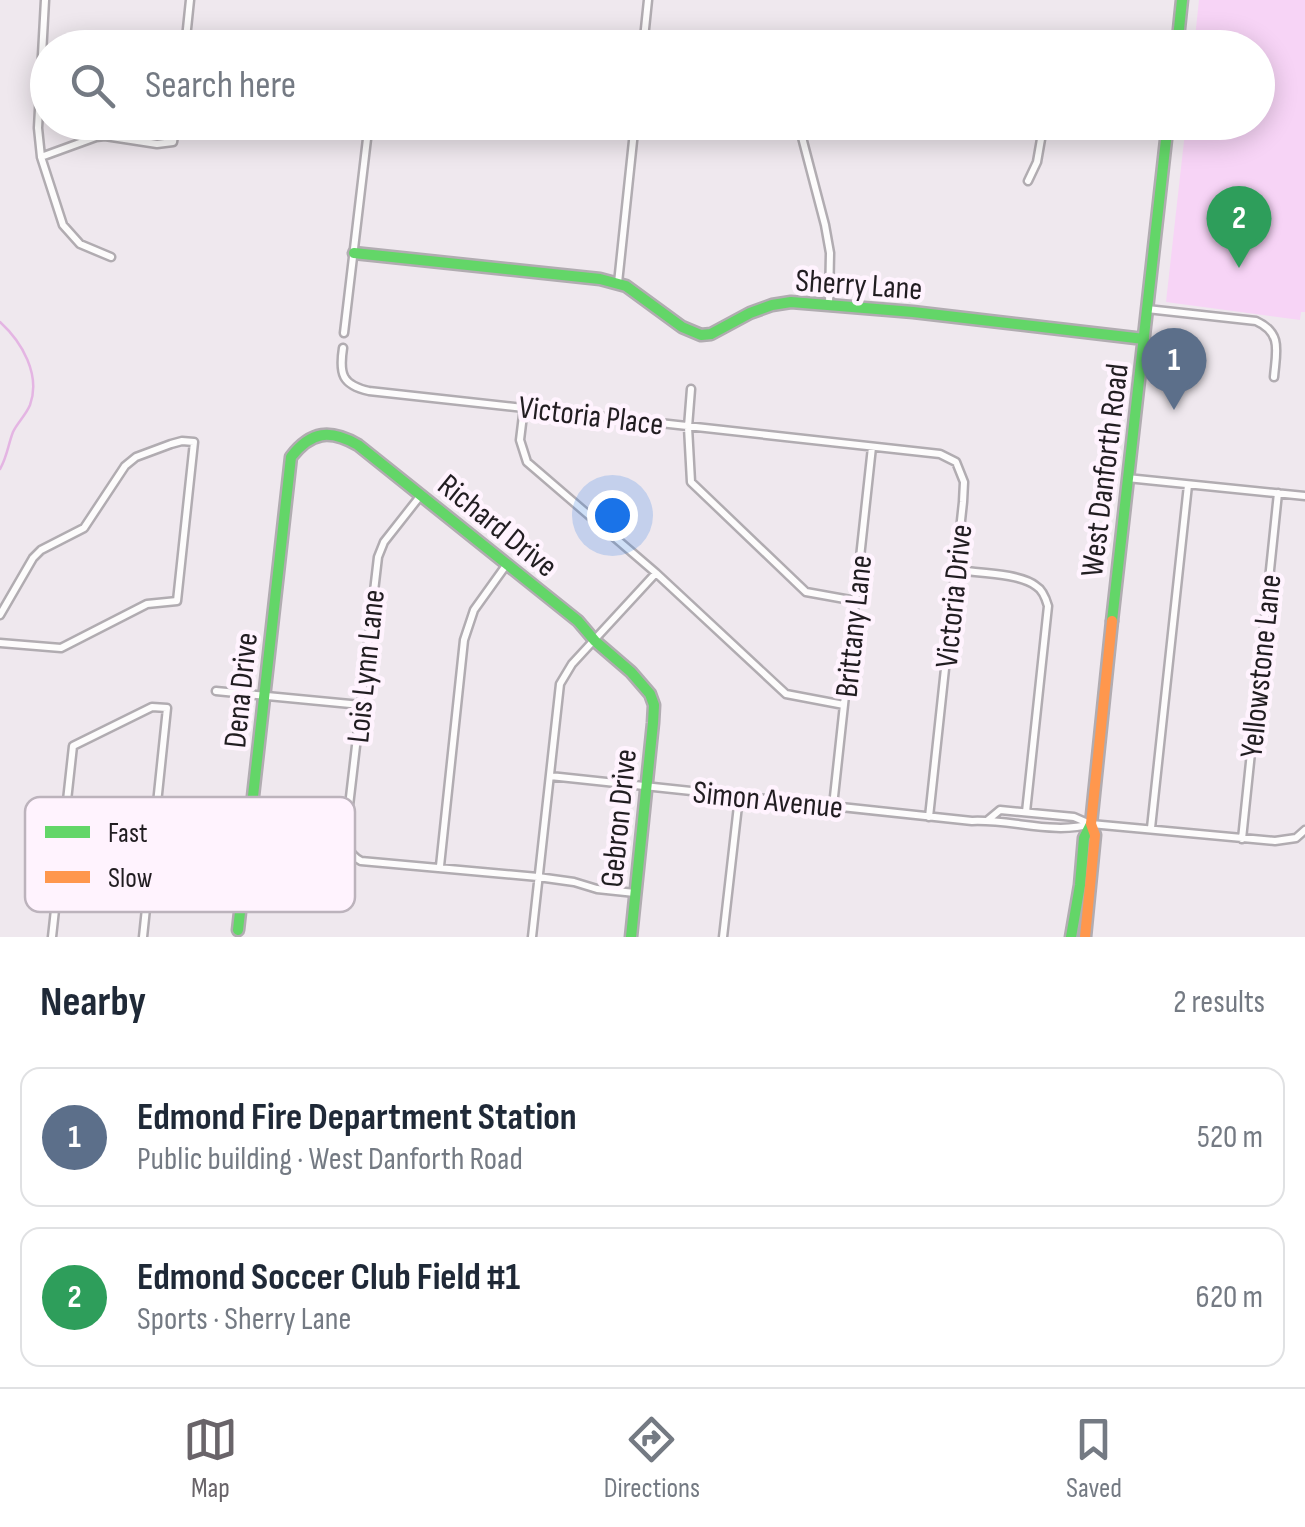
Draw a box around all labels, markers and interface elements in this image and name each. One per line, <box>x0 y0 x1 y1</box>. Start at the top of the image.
search box <box>30 30 1275 140</box>
icon: search <box>65 58 120 113</box>
text: Search here <box>145 63 296 108</box>
pin: 2 <box>1206 186 1272 268</box>
street label: Sherry Lane <box>794 262 924 309</box>
pin: 1 <box>1142 328 1206 410</box>
street label: West Danforth Road <box>1073 361 1138 579</box>
street label: Victoria Place <box>516 388 665 445</box>
street label: Richard Drive <box>429 466 565 586</box>
your location <box>587 490 638 541</box>
street label: Victoria Drive <box>928 522 981 670</box>
street label: Brittany Lane <box>828 553 881 699</box>
street label: Yellowstone Lane <box>1232 573 1291 760</box>
street label: Lois Lynn Lane <box>339 588 394 745</box>
street label: Dena Drive <box>216 631 267 750</box>
street label: Gebron Drive <box>593 747 646 889</box>
street label: Simon Avenue <box>691 773 845 828</box>
legend <box>25 797 355 912</box>
text: Fast <box>108 817 147 850</box>
text: Slow <box>108 862 153 895</box>
text: Nearby <box>40 977 146 1028</box>
text: 2 results <box>1173 983 1265 1022</box>
text: Edmond Fire Department Station <box>137 1095 577 1140</box>
text: 1 <box>68 1118 81 1157</box>
text: 520 m <box>1197 1118 1263 1157</box>
text: Public building · West Danforth Road <box>137 1140 523 1179</box>
text: Edmond Soccer Club Field #1 <box>137 1255 520 1300</box>
text: 2 <box>67 1278 82 1317</box>
text: 620 m <box>1196 1278 1263 1317</box>
text: Sports · Sherry Lane <box>137 1300 351 1339</box>
tab: Map <box>183 1412 238 1505</box>
tab: Directions <box>604 1412 700 1505</box>
tab: Saved <box>1066 1412 1122 1505</box>

